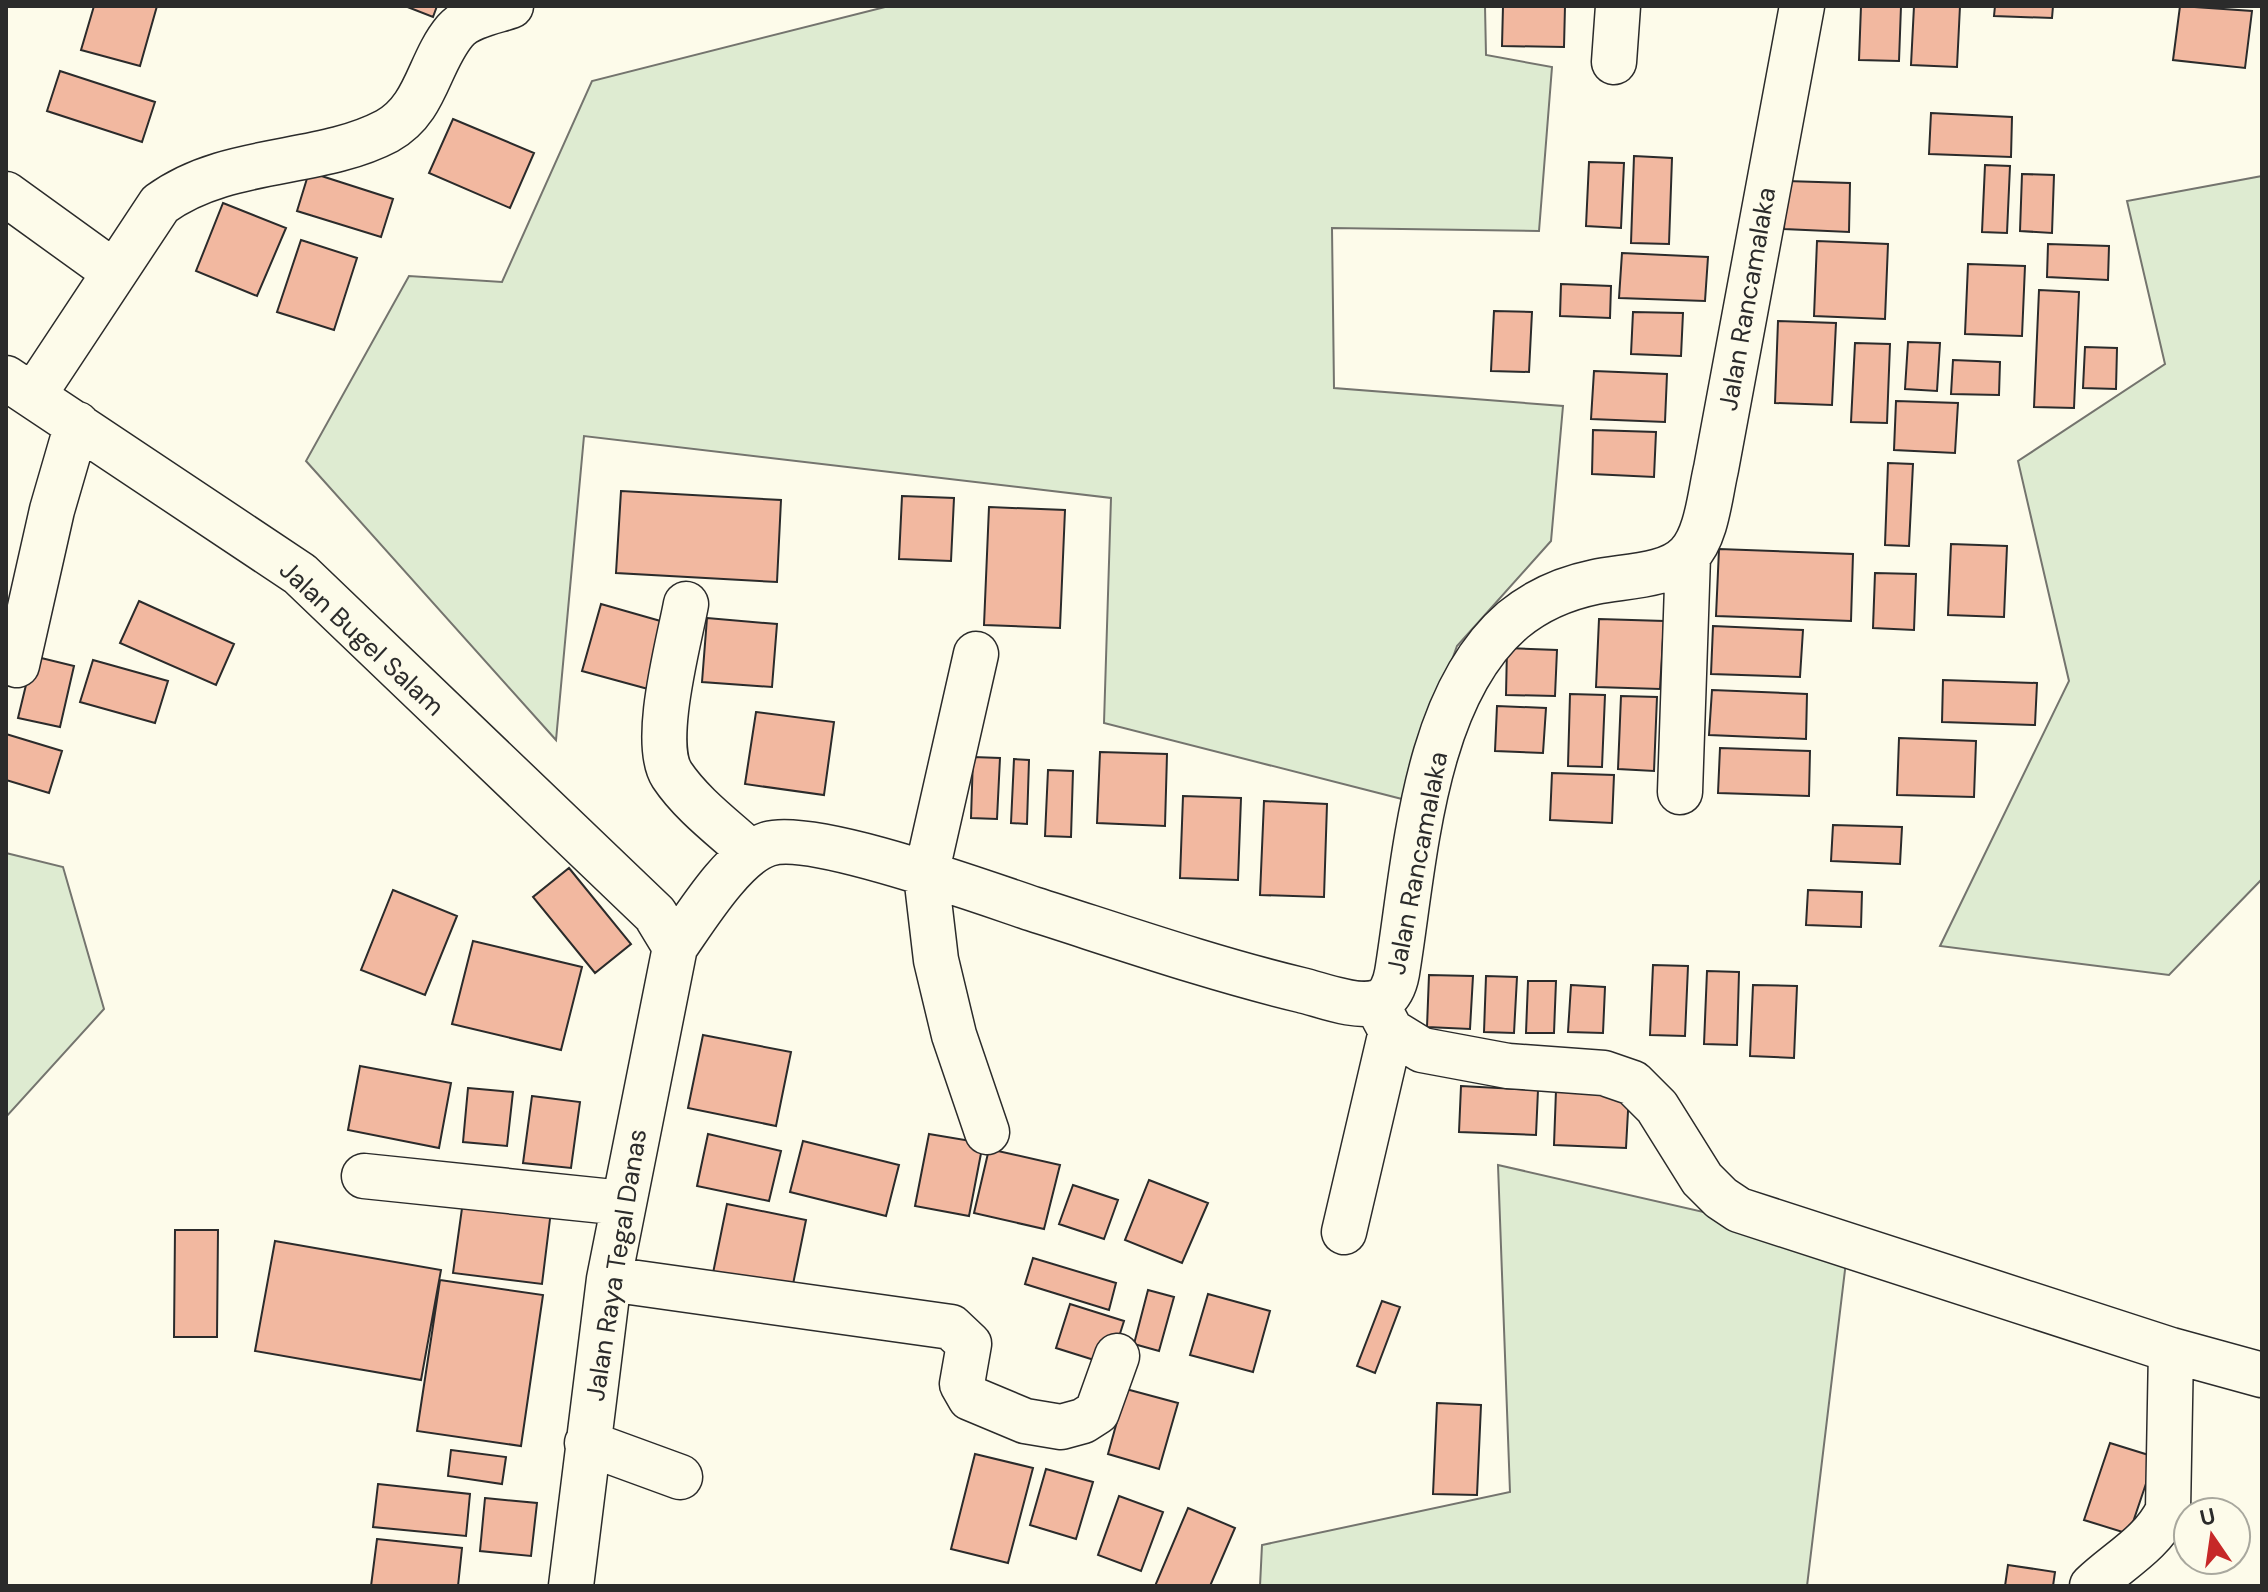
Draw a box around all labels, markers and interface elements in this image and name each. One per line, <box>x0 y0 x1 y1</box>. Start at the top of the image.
street label: Jalan Rancamalaka <box>1711 185 1783 413</box>
street label: Jalan Bugel Salam <box>272 553 452 723</box>
street label: Jalan Rancamalaka <box>1379 749 1455 977</box>
street label: Jalan Raya Tegal Danas <box>578 1127 654 1403</box>
north arrow <box>2172 1496 2252 1576</box>
text: U <box>2197 1501 2218 1533</box>

